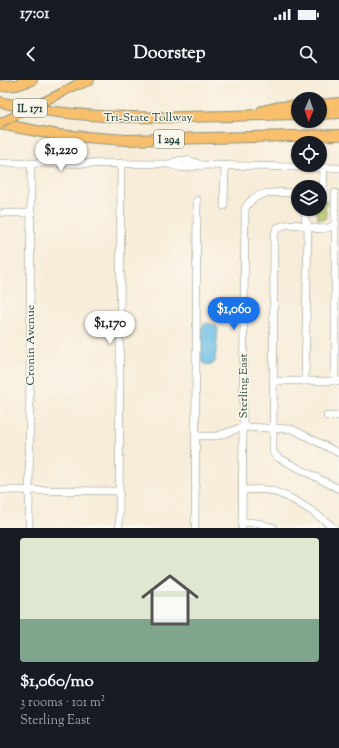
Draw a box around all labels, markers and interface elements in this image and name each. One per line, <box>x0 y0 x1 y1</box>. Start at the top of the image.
text: 17:01 <box>20 4 49 25</box>
text: Doorstep <box>133 41 206 67</box>
icon: back <box>20 43 42 65</box>
icon: search <box>297 43 319 65</box>
north arrow <box>291 92 327 128</box>
map controls <box>291 92 327 216</box>
road number: IL 171 <box>13 99 47 117</box>
street label: Tri-State Tollway <box>103 109 193 127</box>
road number: I 294 <box>154 130 184 148</box>
button: locate <box>291 136 327 172</box>
pin: $1,220 <box>28 138 94 172</box>
text: $1,220 <box>44 142 78 160</box>
button: layers <box>291 180 327 216</box>
pin: $1,060 <box>201 297 267 331</box>
text: $1,060 <box>217 301 251 319</box>
street label: Cronin Avenue <box>22 304 40 385</box>
pin: $1,170 <box>77 311 143 345</box>
text: $1,170 <box>94 315 126 333</box>
street label: Sterling East <box>235 353 253 419</box>
icon: home <box>134 564 206 636</box>
text: $1,060/mo <box>20 670 94 694</box>
text: 3 rooms · 101 m² <box>20 694 105 712</box>
text: Sterling East <box>20 712 90 730</box>

